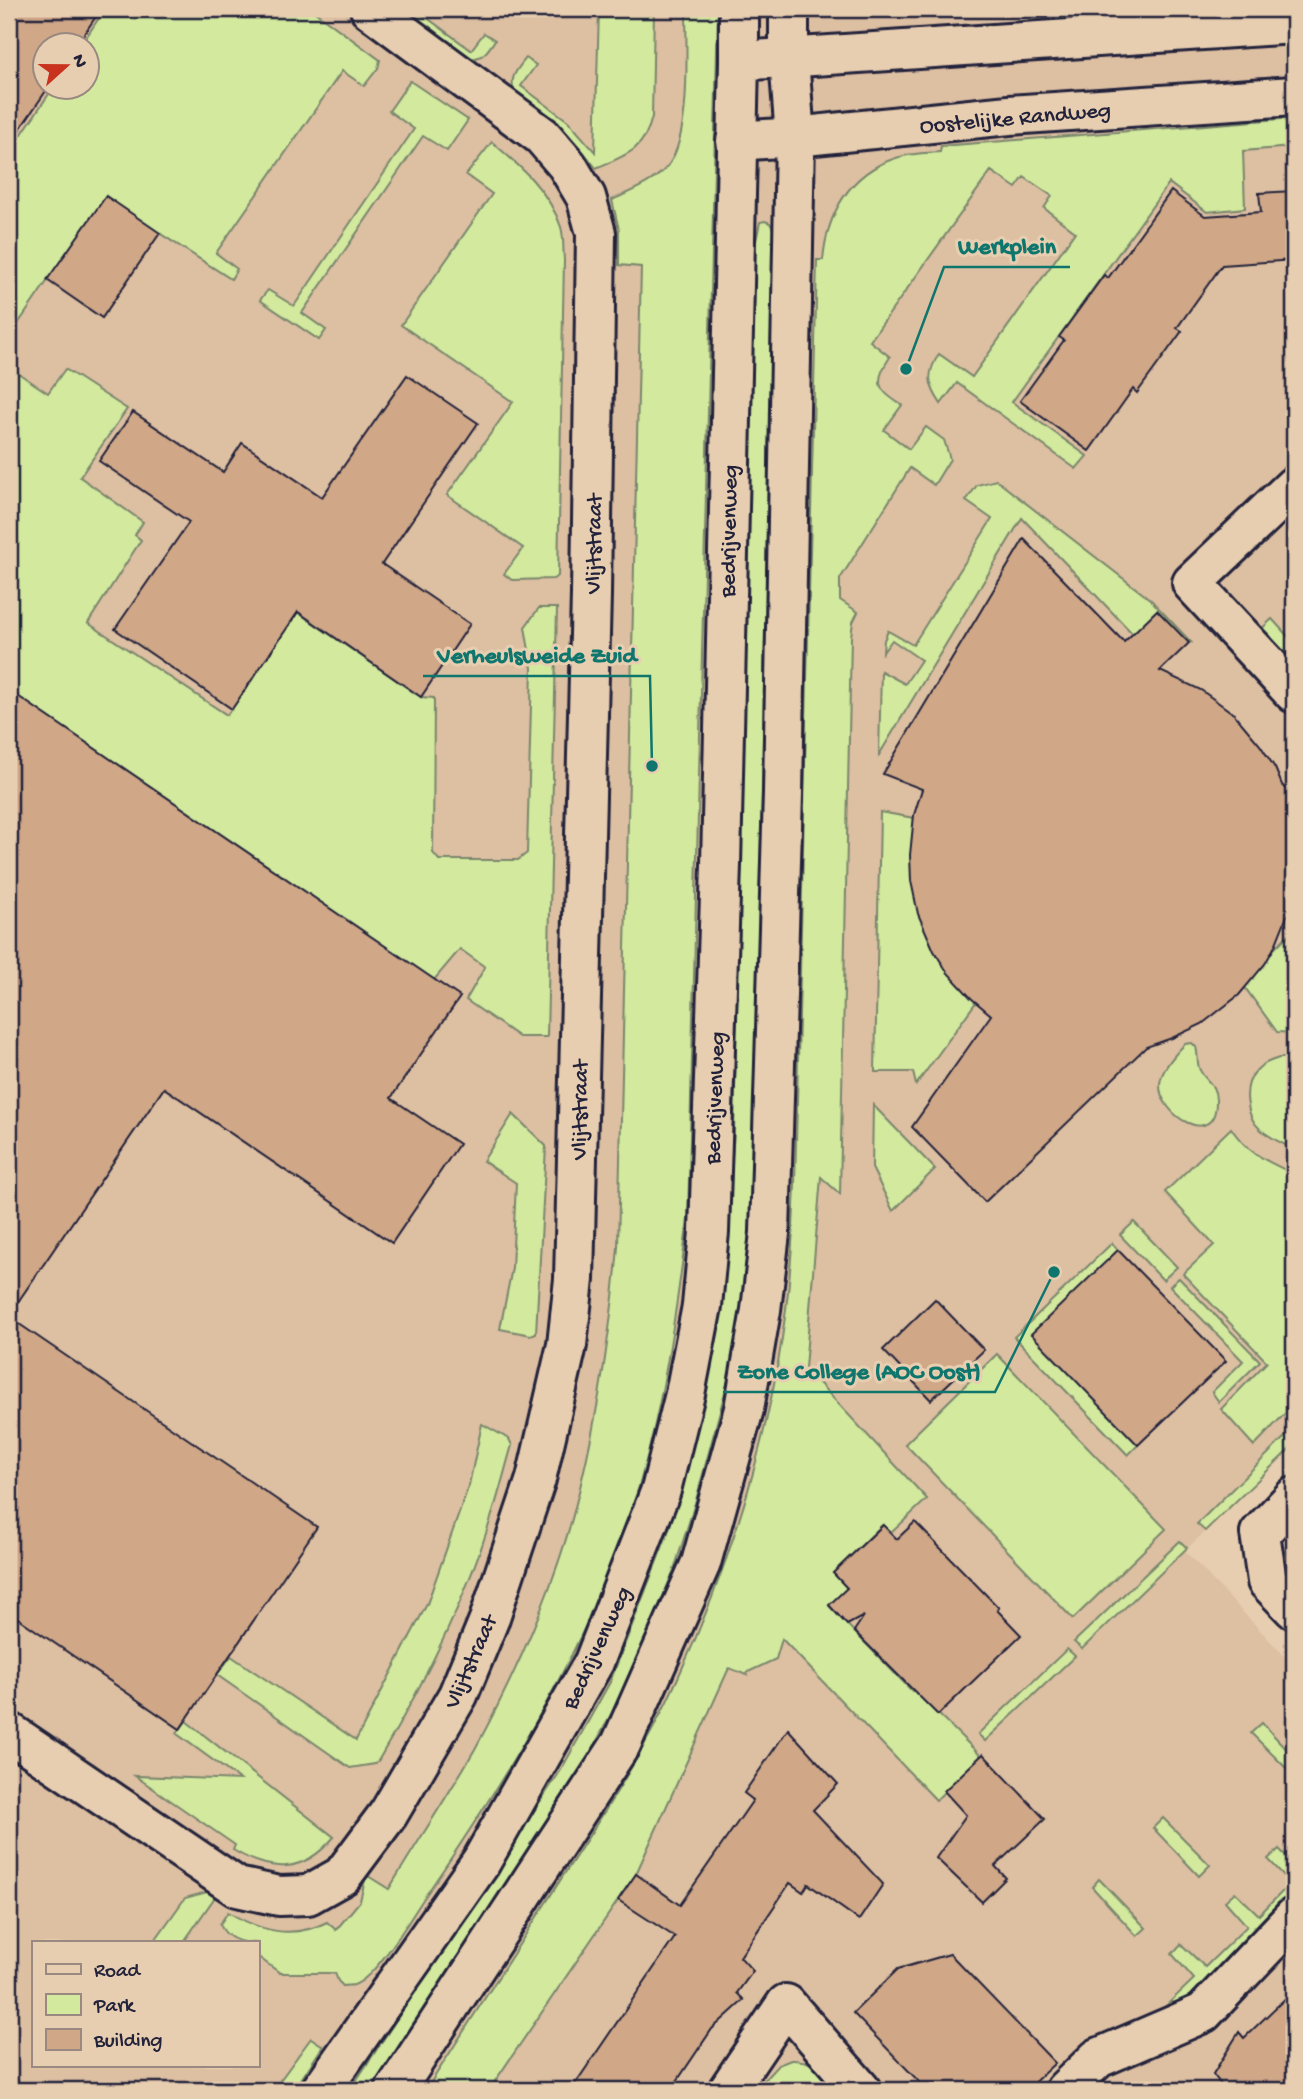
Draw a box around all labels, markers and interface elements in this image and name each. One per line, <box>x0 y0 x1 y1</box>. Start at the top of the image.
north arrow <box>32 32 102 102</box>
text: N <box>66 51 92 71</box>
street label: Oostelijke Randweg <box>919 98 1112 141</box>
callout: Werkplein <box>944 222 1070 267</box>
text: Werkplein <box>957 234 1057 263</box>
street label: Bedrijvenweg <box>716 465 745 599</box>
street label: Vlijtstraat <box>581 492 610 595</box>
callout: Verheulsweide Zuid <box>423 631 650 676</box>
text: Verheulsweide Zuid <box>436 643 640 672</box>
street label: Bedrijvenweg <box>701 1031 732 1166</box>
street label: Vlijtstraat <box>567 1058 596 1161</box>
callout: Zone College (AOC Oost) <box>723 1347 995 1392</box>
text: Zone College (AOC Oost) <box>737 1359 981 1388</box>
street label: Bedrijvenweg <box>557 1583 638 1715</box>
street label: Vlijtstraat <box>439 1610 505 1714</box>
legend <box>32 1941 259 2068</box>
text: Road <box>94 1960 142 1985</box>
text: Park <box>93 1995 137 2020</box>
text: Building <box>93 2030 163 2055</box>

